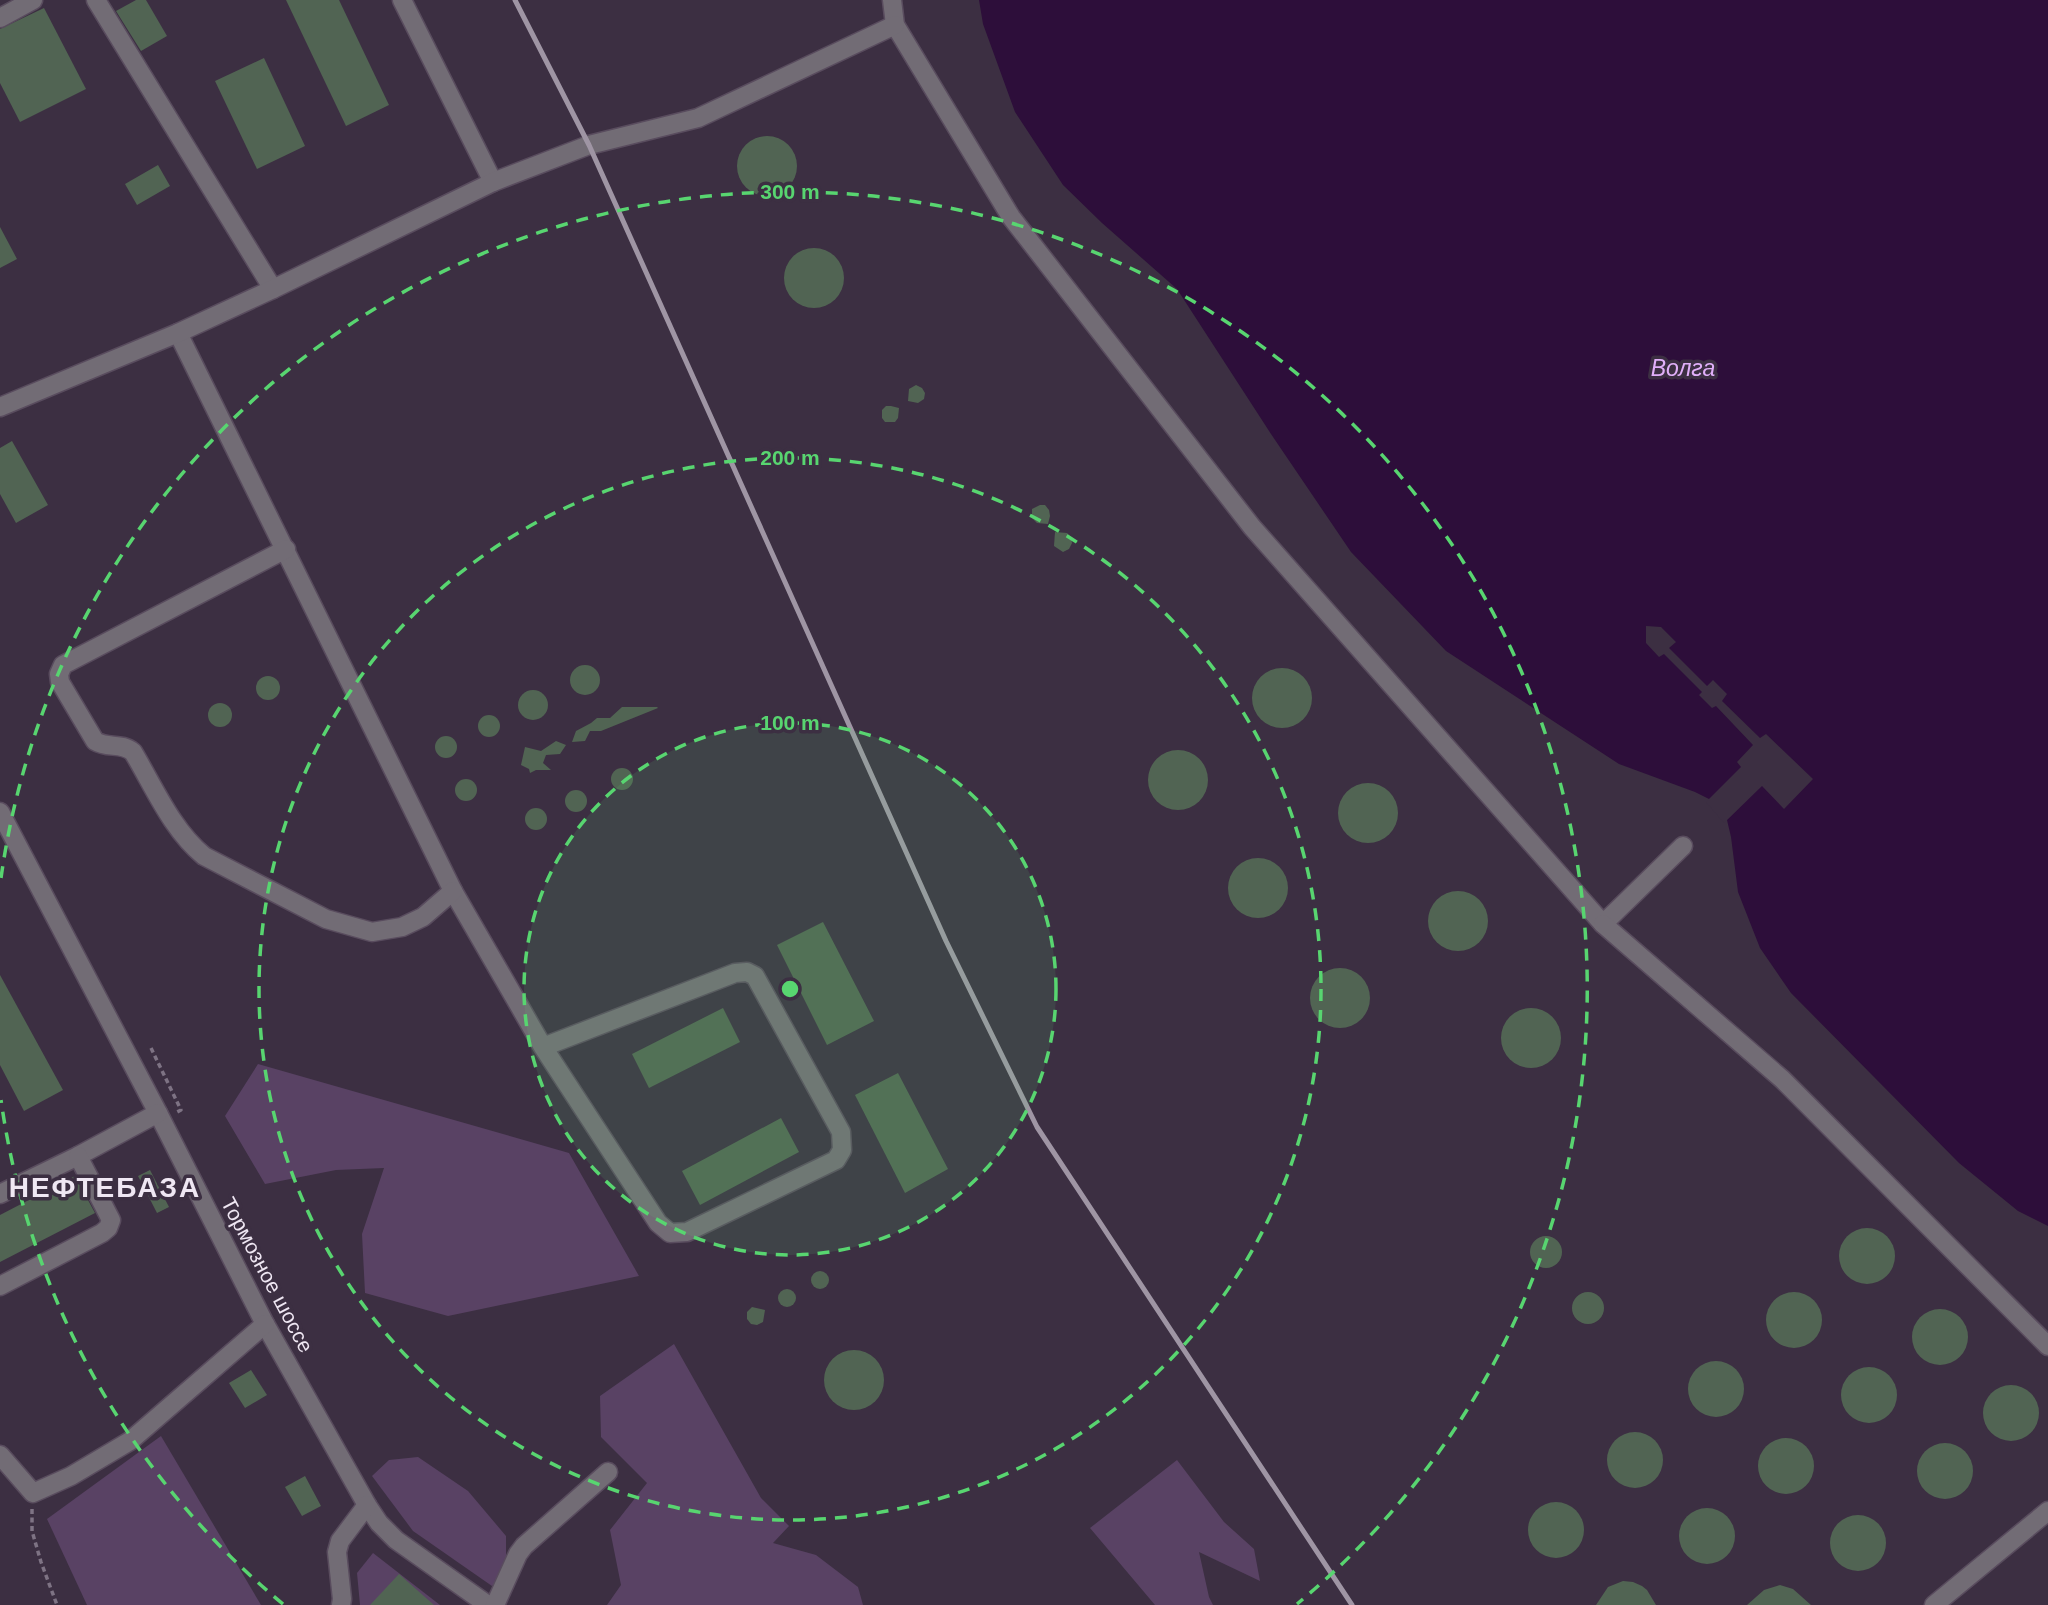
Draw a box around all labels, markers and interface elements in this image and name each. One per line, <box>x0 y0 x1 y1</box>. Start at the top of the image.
text: 300 m <box>760 180 820 203</box>
water label: Волга <box>1651 355 1715 381</box>
text: 200 m <box>760 446 820 469</box>
text: 100 m <box>760 711 820 734</box>
centre of rings <box>778 977 802 1001</box>
district label: НЕФТЕБАЗА <box>9 1172 201 1203</box>
street label: Тормозное шоссе <box>217 1193 318 1356</box>

